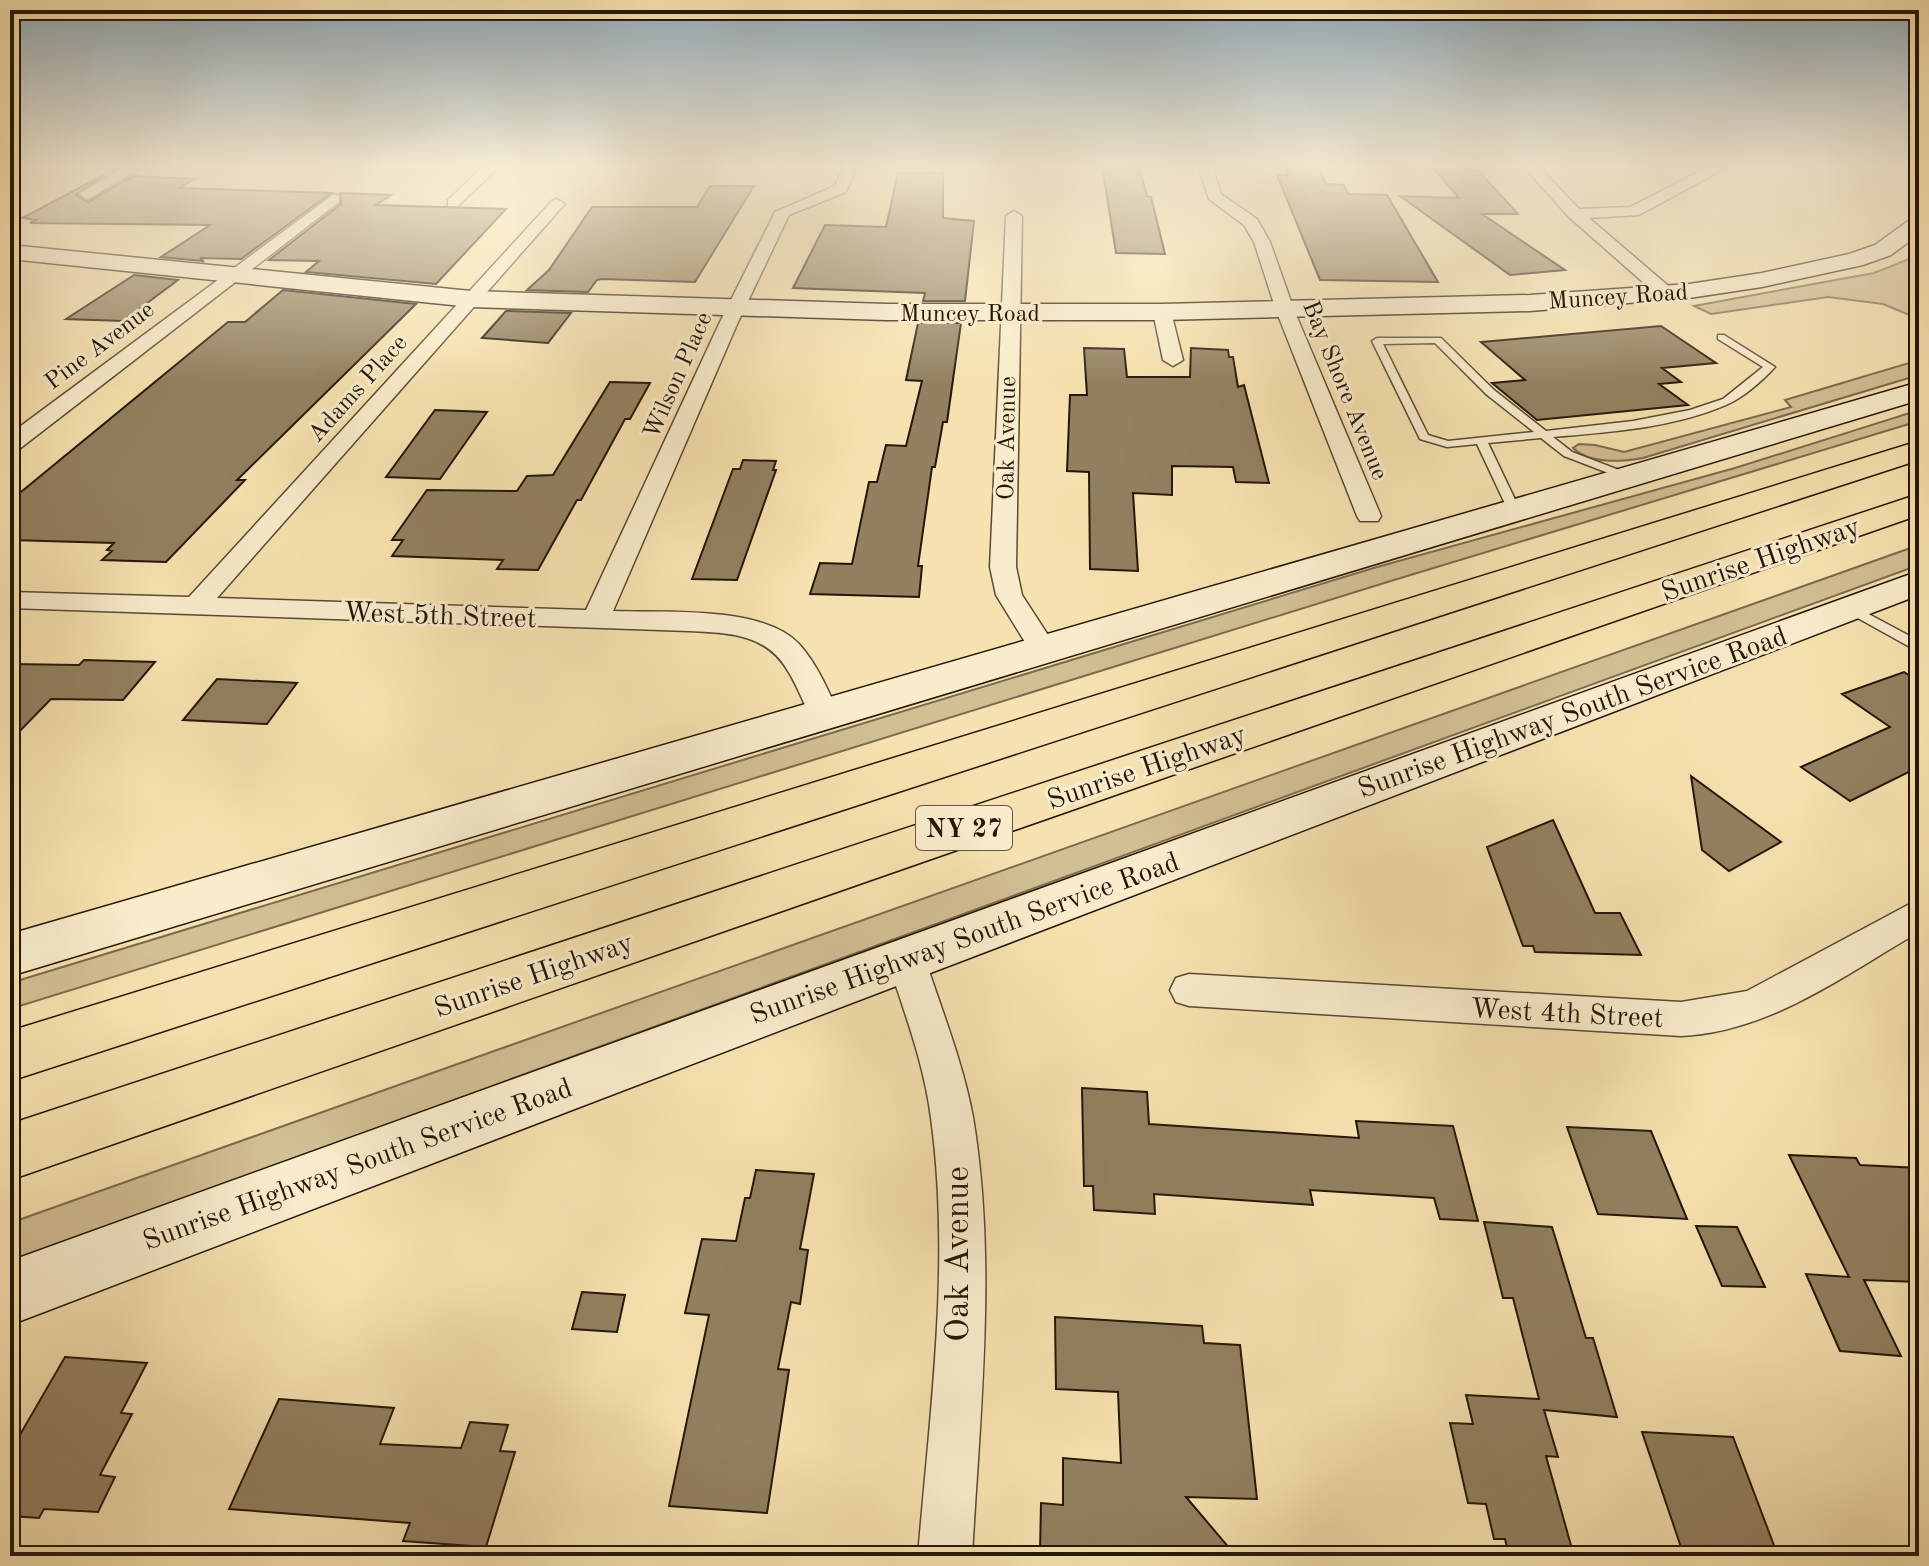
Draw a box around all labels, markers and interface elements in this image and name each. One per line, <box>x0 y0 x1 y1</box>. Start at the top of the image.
street label: Muncey Road <box>1547 281 1689 315</box>
street label: Pine Avenue <box>41 298 159 395</box>
street label: Bay Shore Avenue <box>1297 298 1391 484</box>
street label: Muncey Road <box>900 303 1040 327</box>
street label: Wilson Place <box>640 309 717 443</box>
street label: Adams Place <box>304 331 413 448</box>
street label: Oak Avenue <box>995 376 1021 500</box>
street label: Sunrise Highway <box>1658 514 1864 608</box>
street label: West 5th Street <box>343 600 537 634</box>
street label: Sunrise Highway South Service Road <box>1355 623 1791 805</box>
street label: Sunrise Highway <box>1044 722 1250 816</box>
road number: NY 27 <box>916 806 1012 850</box>
street label: Sunrise Highway South Service Road <box>747 849 1183 1031</box>
street label: Sunrise Highway <box>431 930 637 1024</box>
street label: West 4th Street <box>1470 996 1664 1034</box>
street label: Sunrise Highway South Service Road <box>140 1075 576 1257</box>
street label: Oak Avenue <box>942 1166 976 1342</box>

